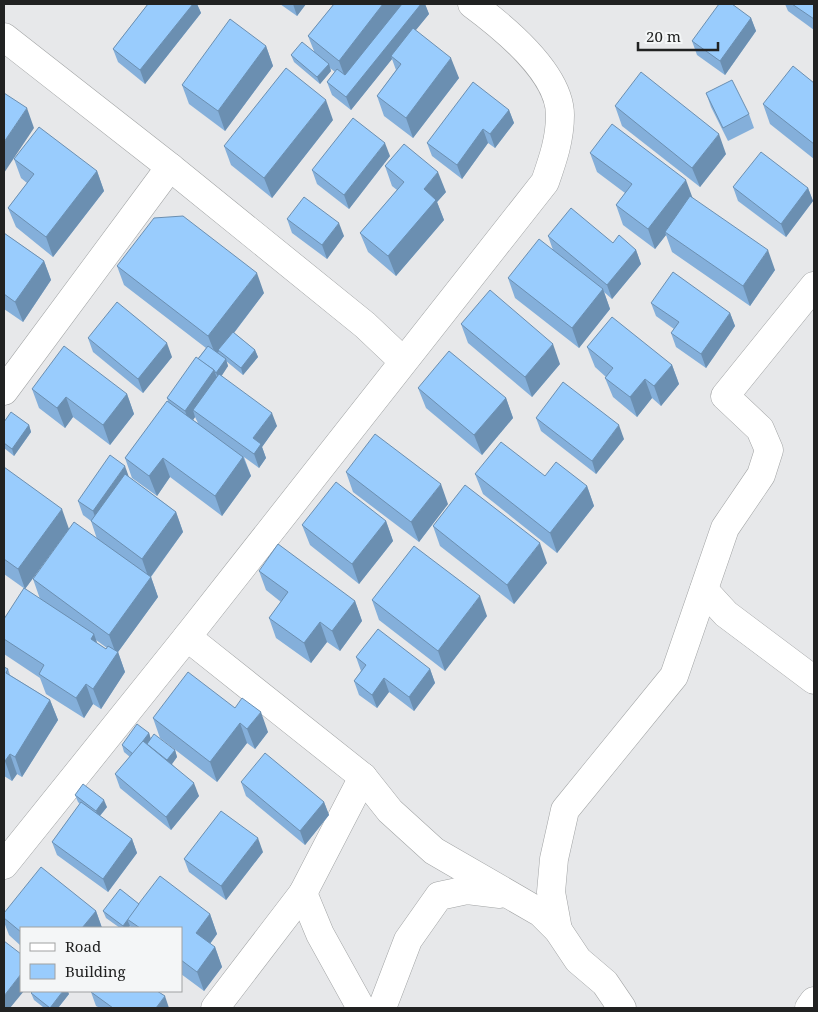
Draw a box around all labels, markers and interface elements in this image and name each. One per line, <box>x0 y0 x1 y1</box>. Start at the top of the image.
scale bar <box>638 20 718 52</box>
text: 20 m <box>646 26 681 46</box>
legend <box>20 927 182 992</box>
text: Road <box>65 936 101 956</box>
text: Building <box>65 961 126 981</box>

